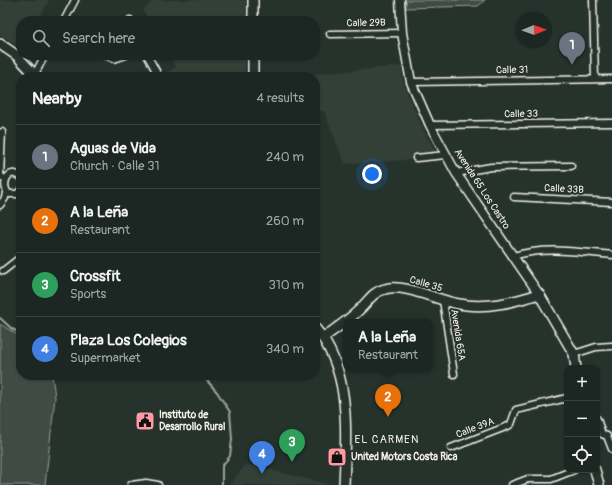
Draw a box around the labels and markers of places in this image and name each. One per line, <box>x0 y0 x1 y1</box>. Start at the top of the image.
pin: 1 <box>559 32 585 65</box>
pin: 2 <box>375 384 401 417</box>
place label: Instituto de Desarrollo Rural <box>159 409 225 433</box>
public building icon: Instituto de Desarrollo Rural <box>134 410 156 432</box>
pin: 3 <box>279 429 305 462</box>
pin: 4 <box>249 441 275 474</box>
shop icon: United Motors Costa Rica <box>326 446 348 468</box>
place label: United Motors Costa Rica <box>351 451 458 463</box>

